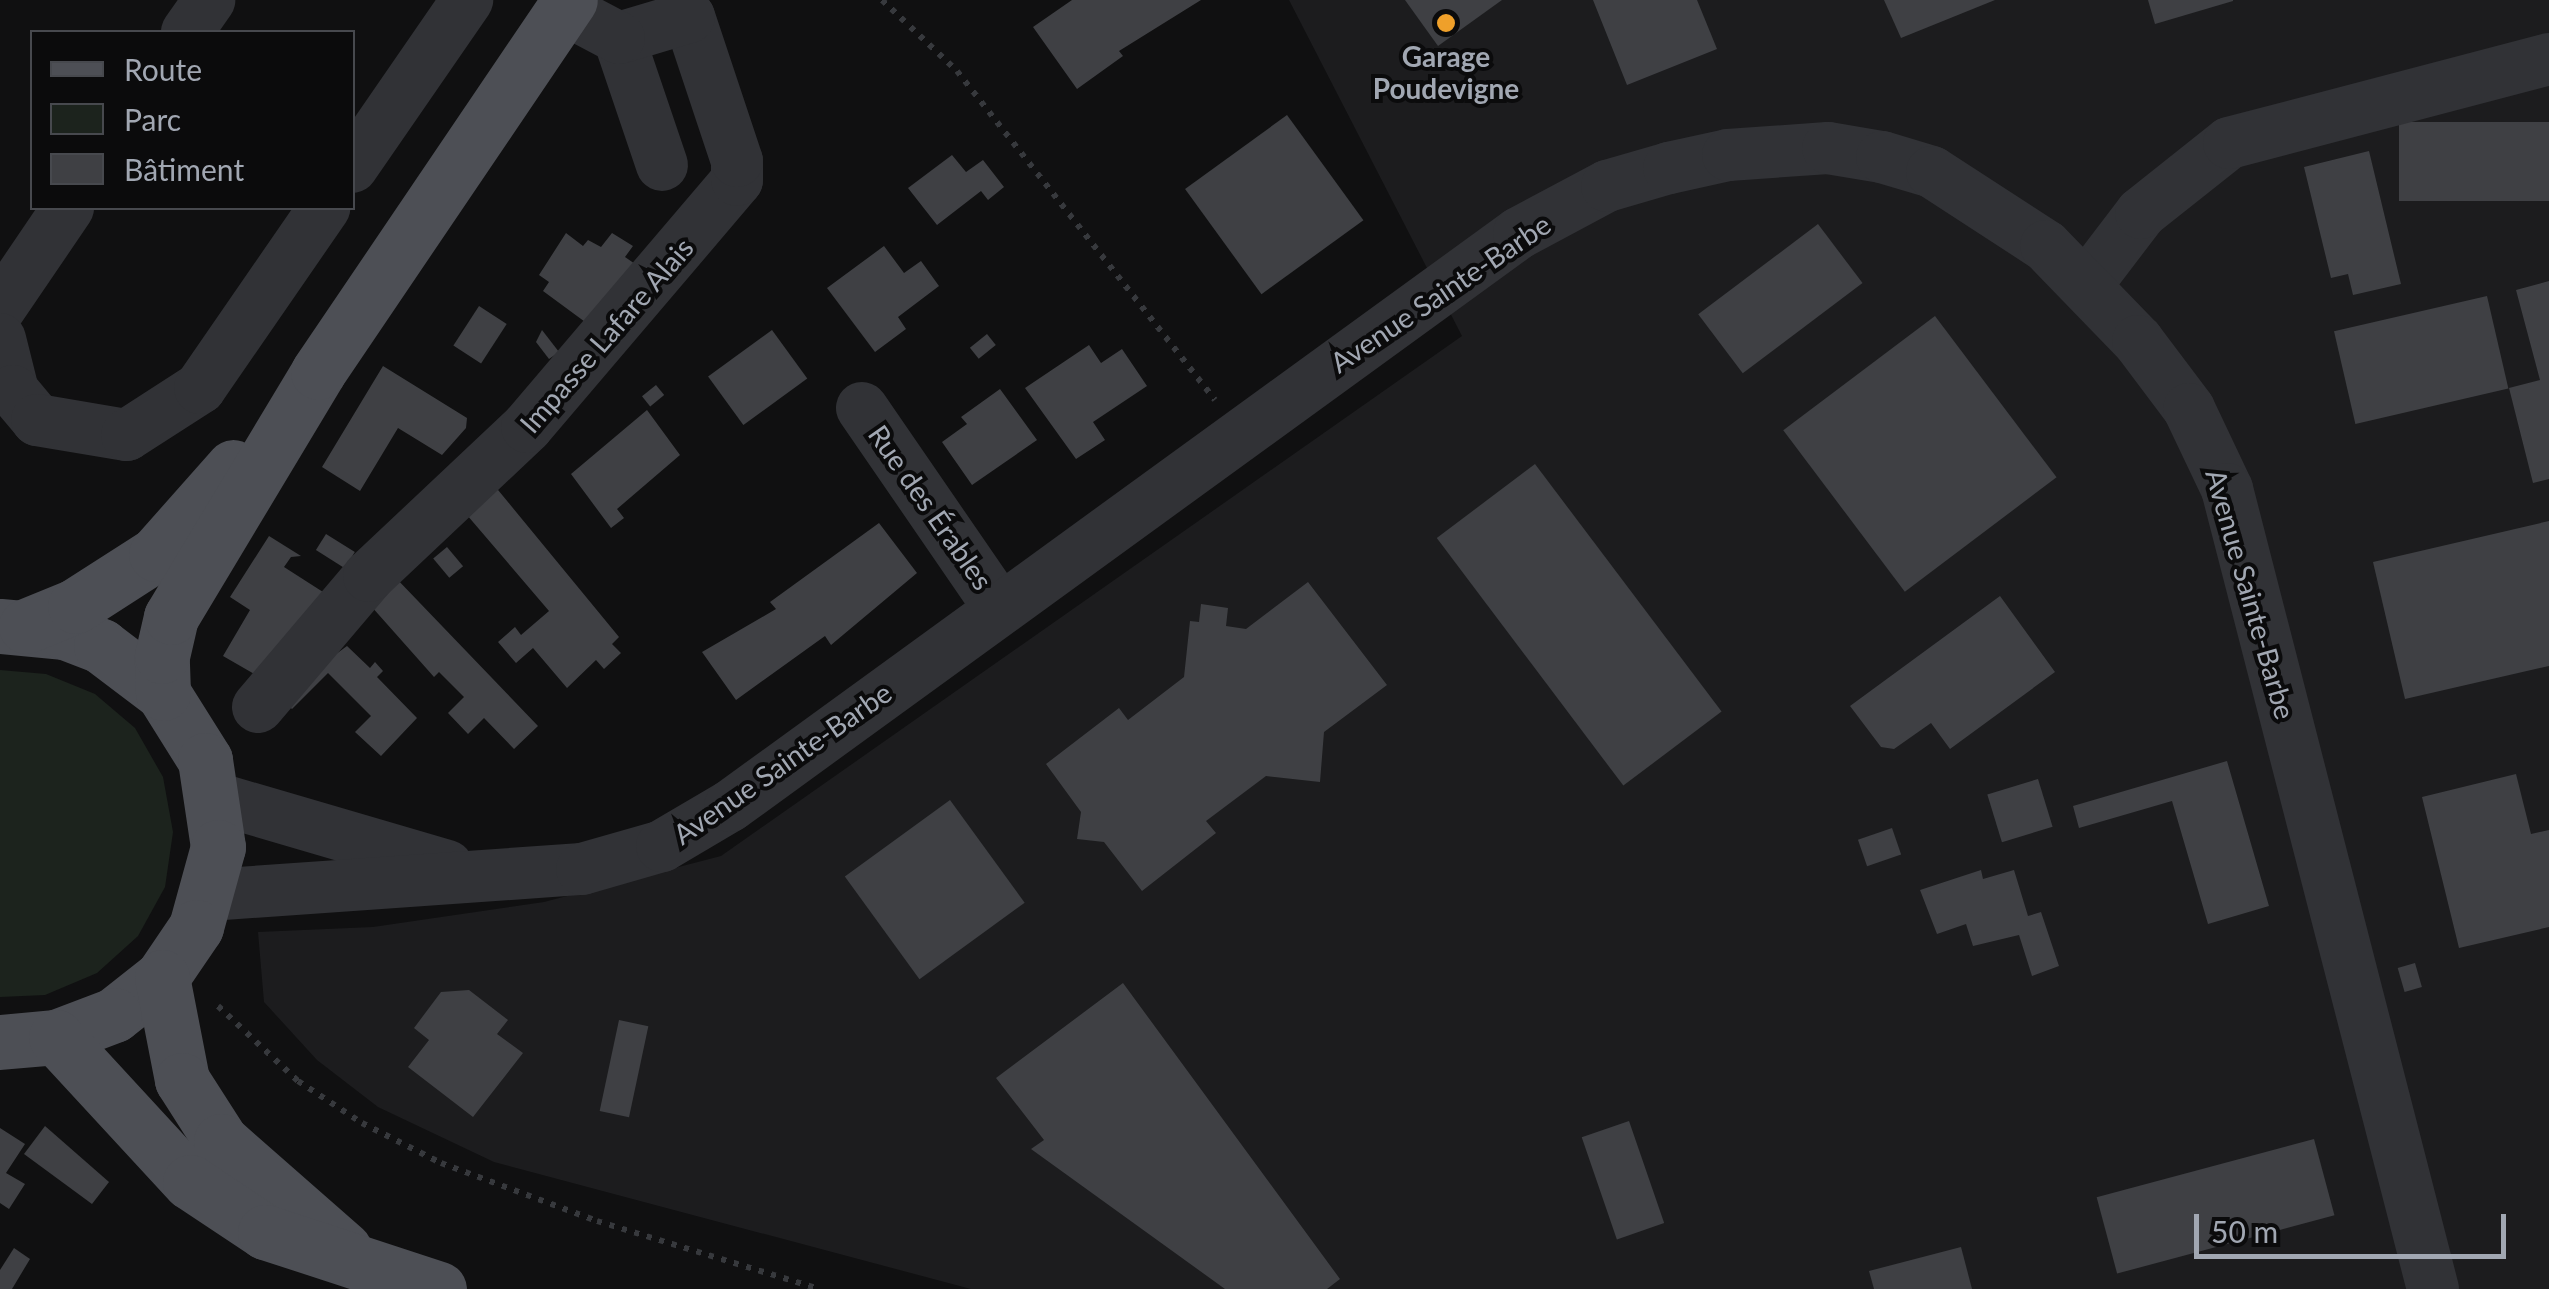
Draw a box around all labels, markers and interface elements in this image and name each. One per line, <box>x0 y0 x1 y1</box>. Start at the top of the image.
marker: Garage Poudevigne <box>1435 12 1457 34</box>
legend <box>30 30 355 210</box>
place label: Garage Poudevigne <box>1373 39 1519 105</box>
text: Route <box>124 51 202 87</box>
text: Parc <box>124 101 181 137</box>
text: Bâtiment <box>124 151 244 187</box>
street label: Avenue Sainte-Barbe <box>1323 207 1557 379</box>
street label: Impasse Lafare Alais <box>512 230 700 440</box>
street label: Rue des Érables <box>862 418 1000 596</box>
street label: Avenue Sainte-Barbe <box>2199 465 2303 723</box>
street label: Avenue Sainte-Barbe <box>666 675 898 851</box>
scale bar <box>2199 1194 2512 1256</box>
text: 50 m <box>2211 1213 2278 1249</box>

